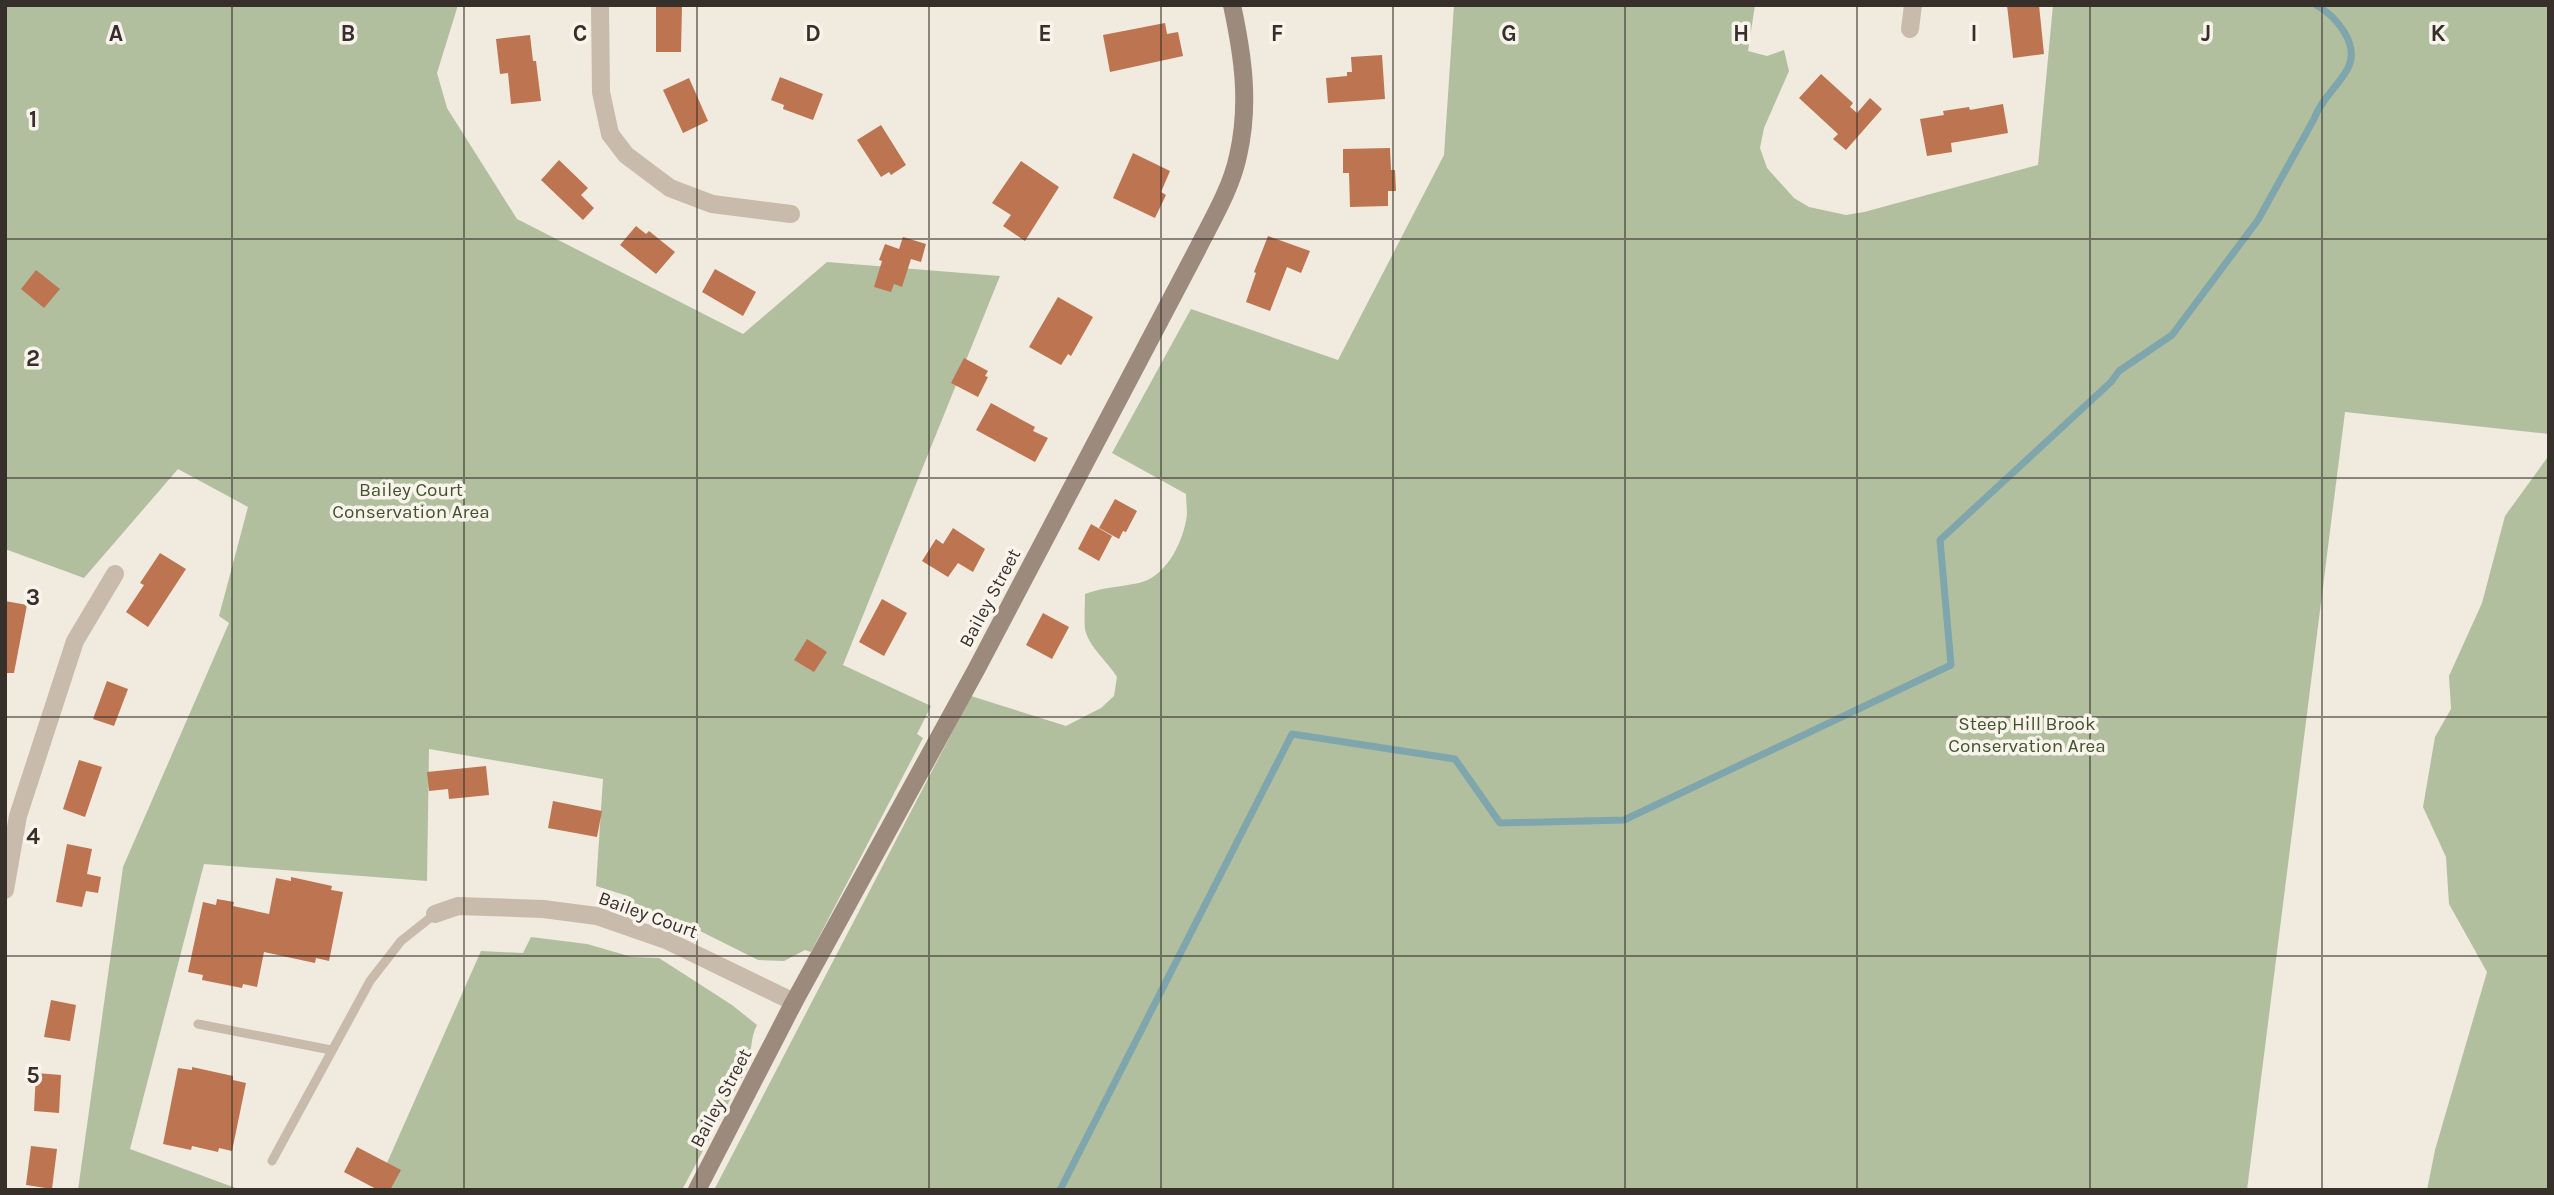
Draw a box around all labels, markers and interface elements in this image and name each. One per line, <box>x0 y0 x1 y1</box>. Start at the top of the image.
text: A <box>109 20 123 47</box>
text: B <box>341 20 355 47</box>
text: C <box>573 20 587 47</box>
text: D <box>805 20 821 47</box>
text: E <box>1038 20 1052 47</box>
text: F <box>1271 20 1283 47</box>
text: G <box>1501 20 1517 47</box>
text: H <box>1733 20 1749 47</box>
text: I <box>1970 20 1978 47</box>
text: J <box>2201 20 2211 47</box>
text: K <box>2430 20 2446 47</box>
text: 1 <box>29 106 37 133</box>
text: 2 <box>26 345 40 372</box>
park label: Bailey Court Conservation Area <box>332 479 490 523</box>
street label: Bailey Street <box>955 545 1025 651</box>
text: 3 <box>26 584 40 611</box>
park label: Steep Hill Brook Conservation Area <box>1948 713 2106 757</box>
text: 4 <box>26 823 40 850</box>
street label: Bailey Court <box>595 887 701 943</box>
street label: Bailey Street <box>686 1045 756 1151</box>
text: 5 <box>26 1062 40 1089</box>

